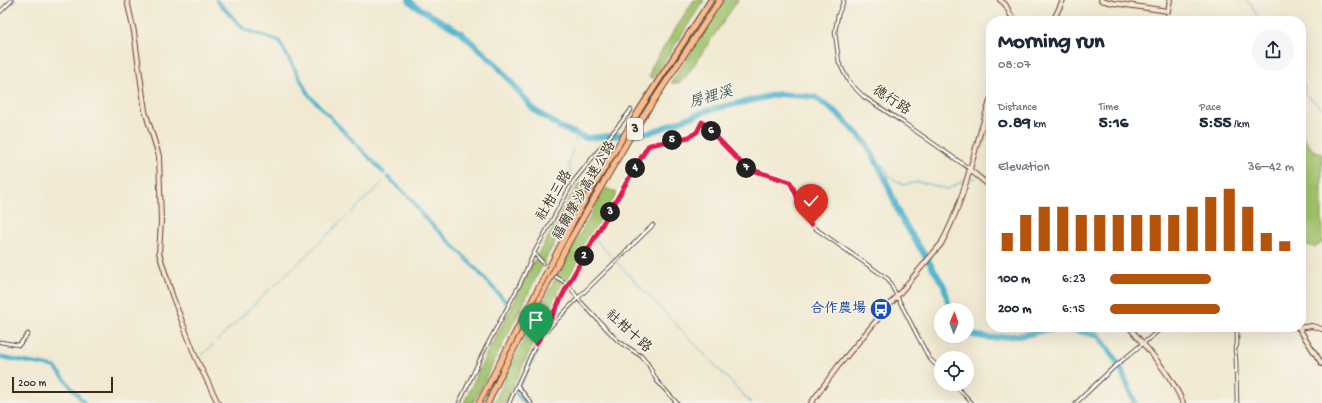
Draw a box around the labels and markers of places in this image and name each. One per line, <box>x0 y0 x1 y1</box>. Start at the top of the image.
pin: 6 <box>701 121 721 141</box>
pin: 5 <box>662 130 682 150</box>
pin: 4 <box>625 158 645 178</box>
pin: 7 <box>736 158 756 178</box>
pin <box>794 184 828 225</box>
pin: 3 <box>600 202 620 222</box>
pin: 2 <box>574 246 594 266</box>
bus stop icon: 合作農場 <box>868 296 894 322</box>
place label: 合作農場 <box>810 300 866 318</box>
pin <box>519 303 553 344</box>

